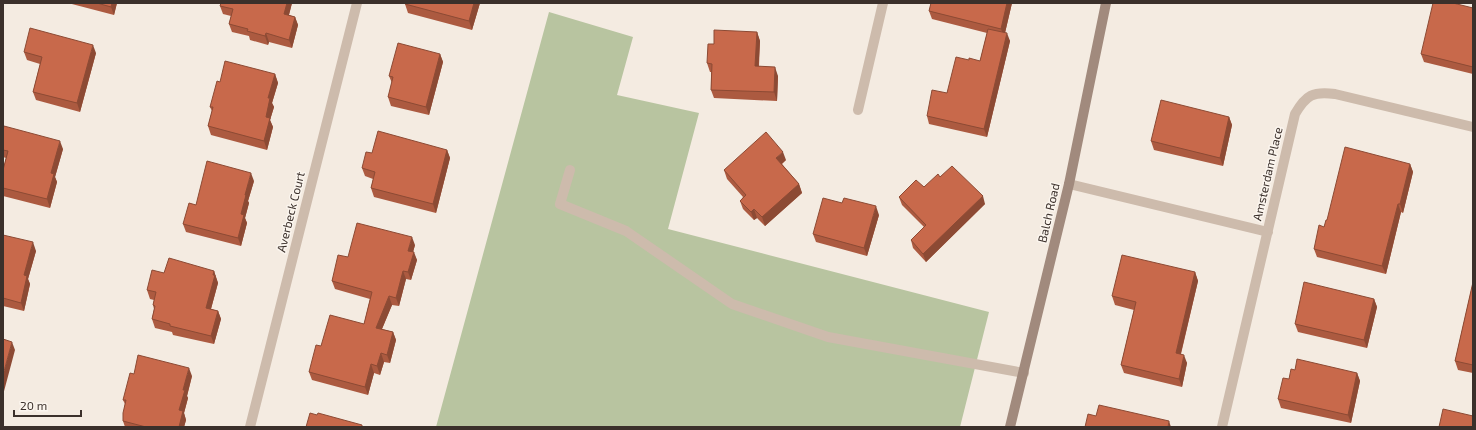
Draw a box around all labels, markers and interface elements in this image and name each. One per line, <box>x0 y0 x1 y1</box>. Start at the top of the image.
street label: Amsterdam Place <box>1249 125 1285 222</box>
street label: Averbeck Court <box>273 170 307 253</box>
street label: Balch Road <box>1034 182 1062 244</box>
scale bar <box>14 392 81 418</box>
text: 20 m <box>20 398 47 412</box>

